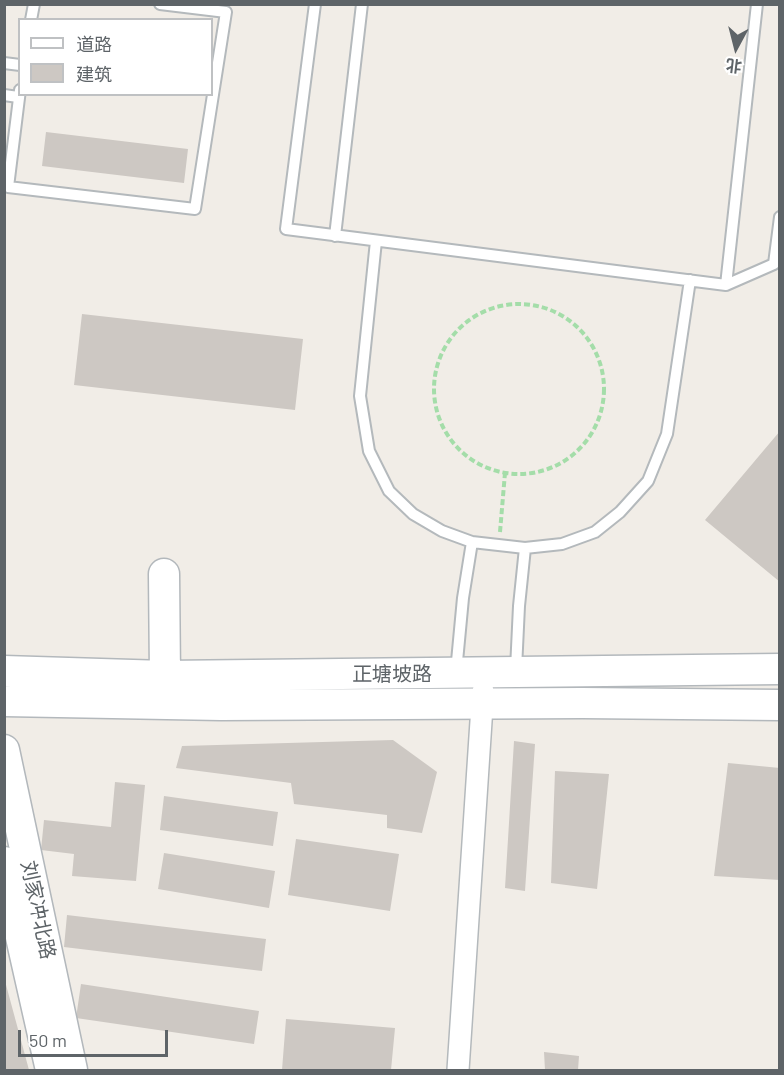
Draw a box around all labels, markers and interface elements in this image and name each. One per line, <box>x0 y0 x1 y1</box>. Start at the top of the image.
legend <box>18 18 213 96</box>
north arrow <box>706 18 766 78</box>
text: 道路 <box>76 33 112 55</box>
text: 北 <box>725 56 743 77</box>
text: 建筑 <box>76 63 112 85</box>
street label: 正塘坡路 <box>352 662 432 686</box>
street label: 刘家冲北路 <box>16 859 60 961</box>
scale bar <box>21 1018 171 1056</box>
text: 50 m <box>29 1029 67 1051</box>

